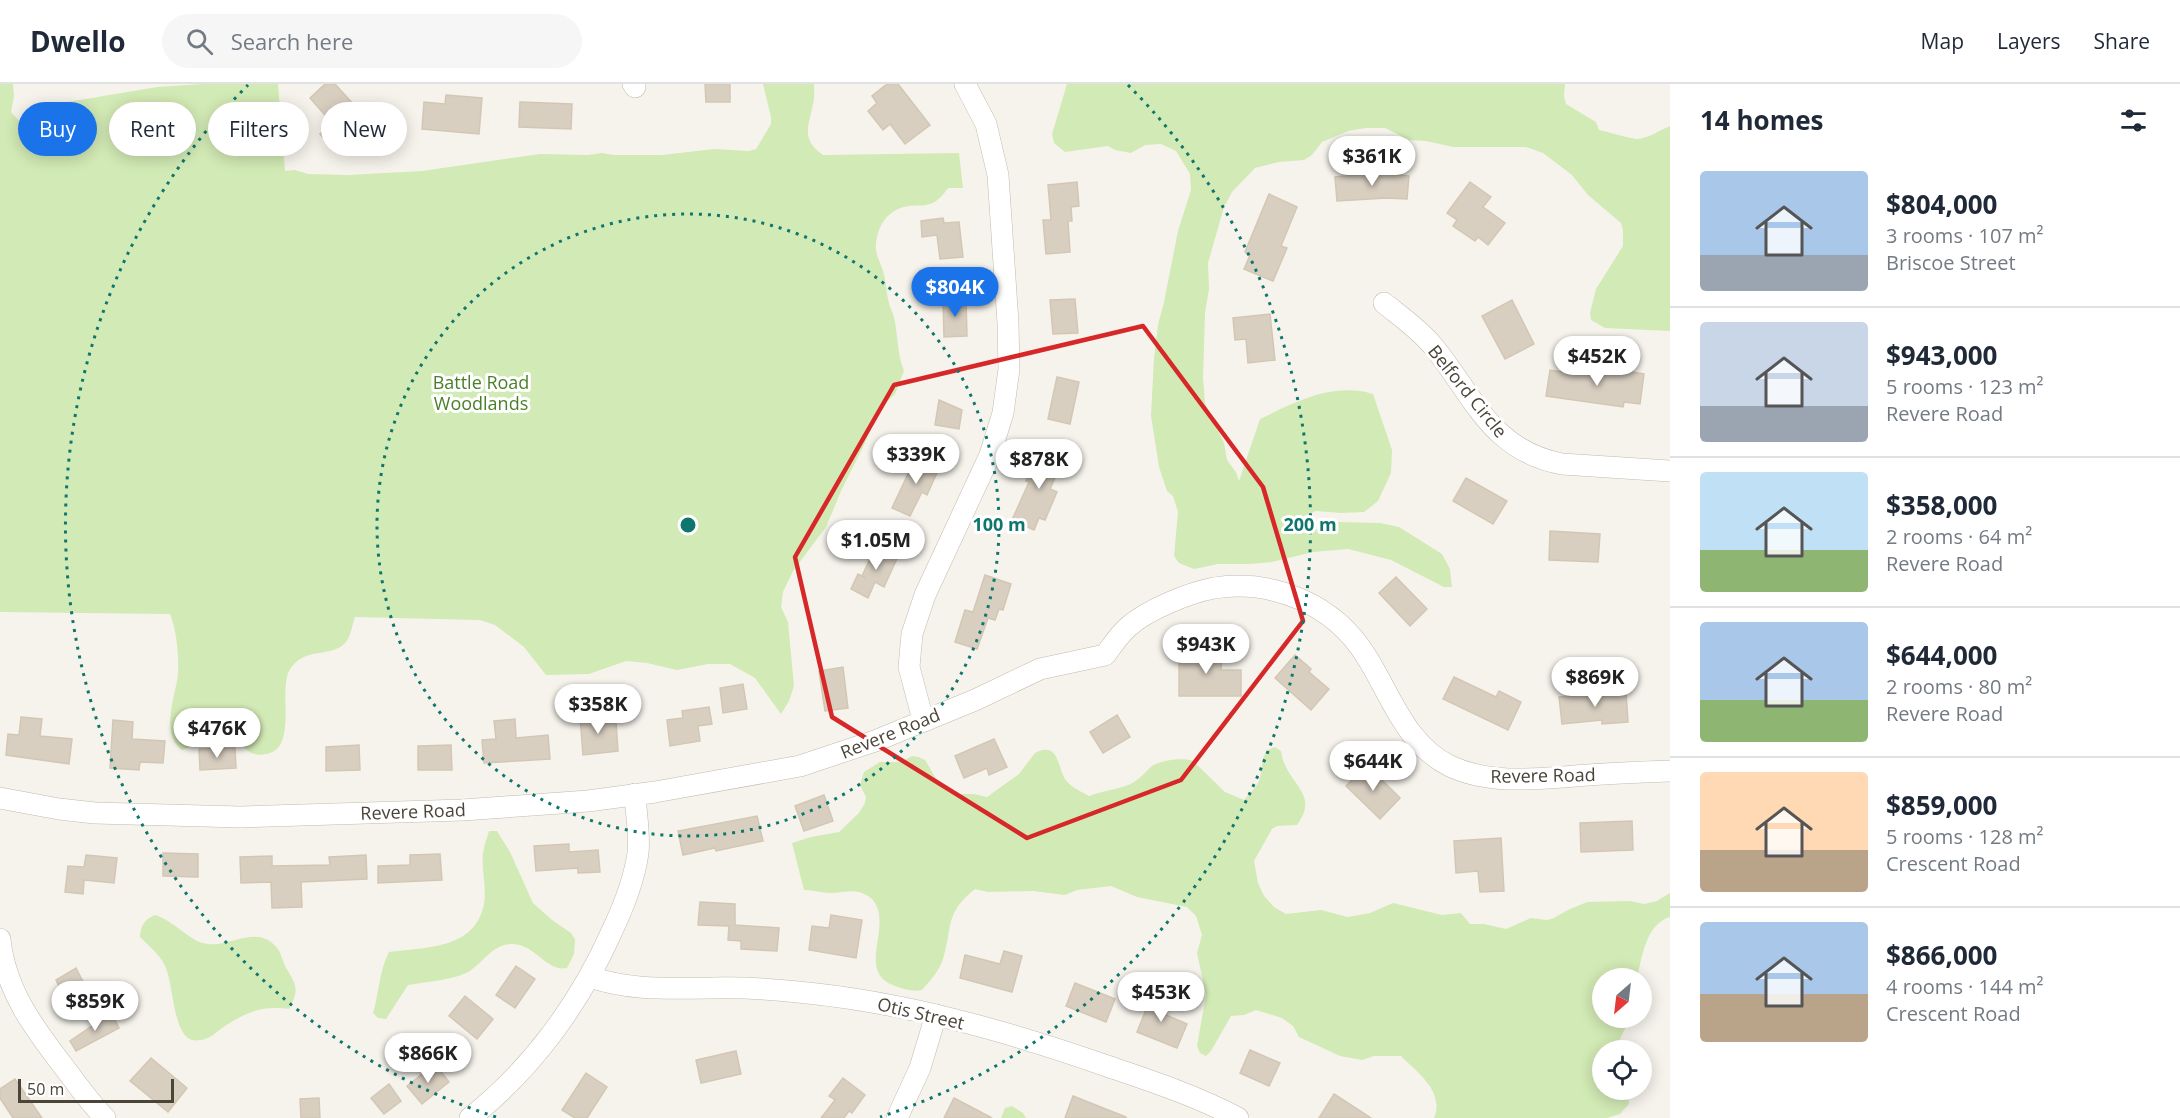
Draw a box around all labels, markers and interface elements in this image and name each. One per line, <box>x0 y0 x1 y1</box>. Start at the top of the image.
search box <box>162 14 582 68</box>
text: Dwello <box>30 22 126 60</box>
icon: search <box>183 25 216 58</box>
text: Search here <box>231 26 353 56</box>
text: Map <box>1921 27 1964 55</box>
text: Layers <box>1997 27 2061 55</box>
text: Share <box>2094 27 2150 55</box>
chip: Buy <box>18 102 97 156</box>
chip: Rent <box>109 102 196 156</box>
chip: Filters <box>208 102 309 156</box>
chip: New <box>321 102 407 156</box>
text: 14 homes <box>1700 102 1824 138</box>
icon: filters <box>2117 104 2150 137</box>
pin: $361K <box>1330 136 1414 187</box>
text: $361K <box>1342 142 1402 169</box>
text: $804,000 <box>1886 186 1997 222</box>
icon: home <box>1748 195 1820 267</box>
text: 3 rooms · 107 m² <box>1886 222 2044 249</box>
text: Briscoe Street <box>1886 249 2016 276</box>
pin: $804K <box>913 267 997 318</box>
text: $804K <box>925 273 985 300</box>
pin: $452K <box>1555 336 1639 387</box>
text: $943,000 <box>1886 337 1997 373</box>
street label: Belford Circle <box>1423 340 1513 442</box>
text: $452K <box>1567 342 1627 369</box>
icon: home <box>1748 346 1820 418</box>
park label: Battle Road Woodlands <box>433 370 529 415</box>
text: 5 rooms · 123 m² <box>1886 373 2044 400</box>
text: Revere Road <box>1886 400 2003 427</box>
pin: $339K <box>874 434 958 485</box>
pin: $878K <box>997 439 1081 490</box>
text: $339K <box>886 440 946 467</box>
text: $878K <box>1009 445 1069 472</box>
text: $358,000 <box>1886 487 1997 523</box>
icon: home <box>1748 496 1820 568</box>
text: 100 m <box>972 512 1026 536</box>
text: 200 m <box>1283 512 1337 536</box>
centre of rings <box>678 515 698 535</box>
pin: $1.05M <box>827 520 925 571</box>
text: 2 rooms · 64 m² <box>1886 523 2032 550</box>
text: $1.05M <box>841 526 911 553</box>
text: Revere Road <box>1886 550 2003 577</box>
pin: $943K <box>1164 624 1248 675</box>
text: $943K <box>1176 630 1236 657</box>
text: $644,000 <box>1886 637 1997 673</box>
icon: home <box>1748 646 1820 718</box>
pin: $869K <box>1553 657 1637 708</box>
text: $869K <box>1565 663 1625 690</box>
text: 2 rooms · 80 m² <box>1886 673 2032 700</box>
pin: $358K <box>556 684 640 735</box>
text: $358K <box>568 690 628 717</box>
text: Revere Road <box>1886 700 2003 727</box>
street label: Revere Road <box>837 702 943 764</box>
pin: $476K <box>175 708 259 759</box>
text: $476K <box>187 714 247 741</box>
pin: $644K <box>1331 741 1415 792</box>
text: $644K <box>1343 747 1403 774</box>
street label: Revere Road <box>1490 762 1596 788</box>
text: $859,000 <box>1886 787 1997 823</box>
icon: home <box>1748 796 1820 868</box>
street label: Revere Road <box>360 797 466 825</box>
text: 5 rooms · 128 m² <box>1886 823 2044 850</box>
text: Crescent Road <box>1886 850 2021 877</box>
text: $866,000 <box>1886 937 1997 973</box>
icon: home <box>1748 946 1820 1018</box>
north arrow <box>1592 968 1652 1028</box>
map controls <box>1592 968 1652 1100</box>
pin: $453K <box>1119 972 1203 1023</box>
text: 4 rooms · 144 m² <box>1886 973 2044 1000</box>
text: $453K <box>1131 978 1191 1005</box>
pin: $859K <box>53 981 137 1032</box>
text: $859K <box>65 987 125 1014</box>
street label: Otis Street <box>875 991 967 1035</box>
text: Crescent Road <box>1886 1000 2021 1027</box>
pin: $866K <box>386 1033 470 1084</box>
text: $866K <box>398 1039 458 1066</box>
button: locate <box>1592 1040 1652 1100</box>
scale bar <box>18 1076 174 1104</box>
text: 50 m <box>27 1078 64 1100</box>

